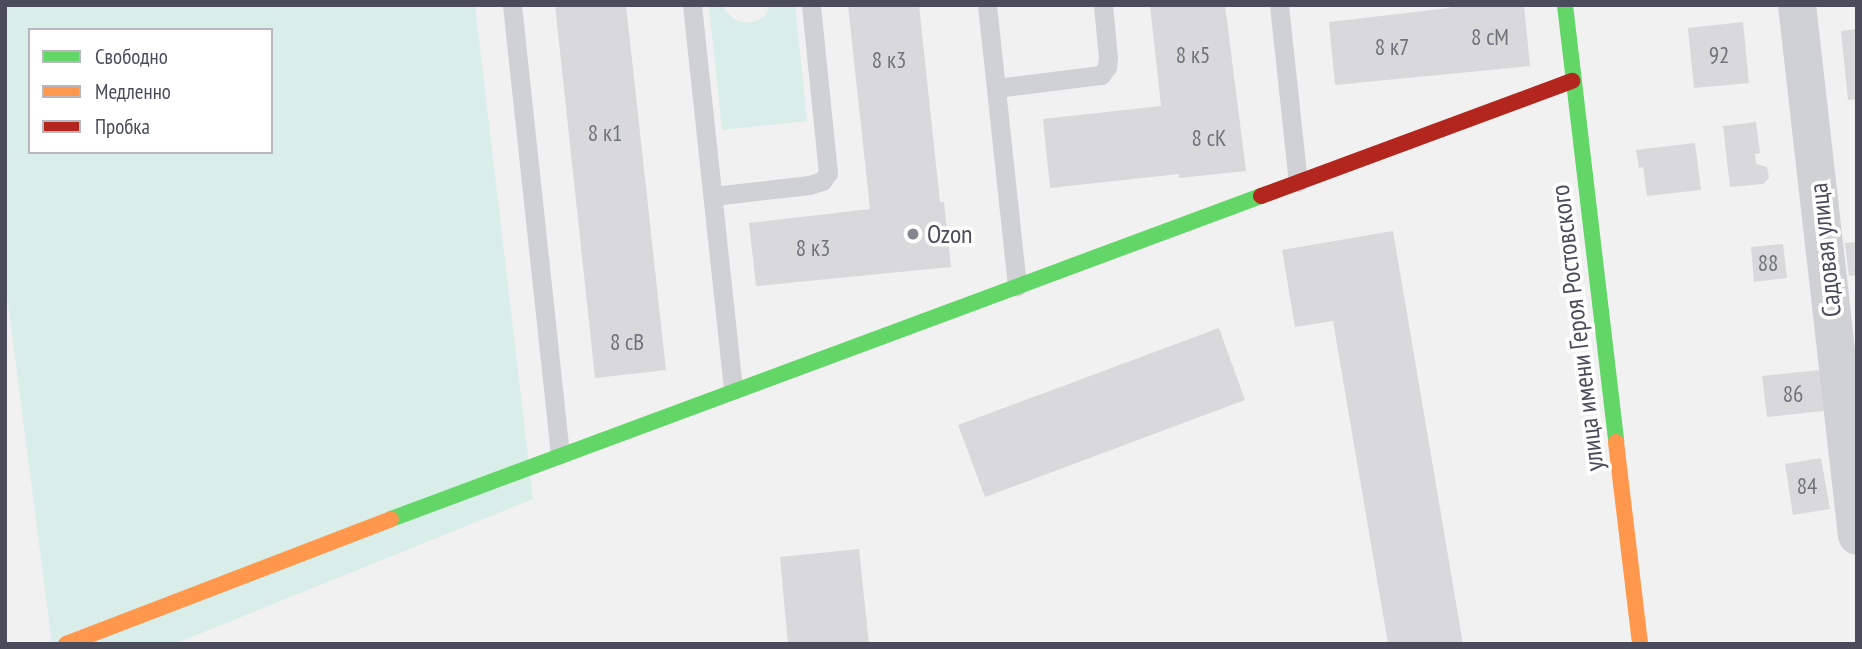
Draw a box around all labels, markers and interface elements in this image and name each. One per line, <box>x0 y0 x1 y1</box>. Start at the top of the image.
house number: 8 сМ <box>1471 23 1509 51</box>
legend <box>28 28 273 154</box>
house number: 8 к7 <box>1375 33 1409 61</box>
house number: 8 к5 <box>1176 41 1210 69</box>
house number: 92 <box>1709 41 1729 69</box>
text: Свободно <box>95 43 168 70</box>
house number: 8 к3 <box>872 46 906 74</box>
text: Медленно <box>95 78 171 105</box>
text: Пробка <box>95 113 150 140</box>
house number: 8 к1 <box>588 119 622 147</box>
house number: 8 сК <box>1192 124 1226 152</box>
street label: Садовая улица <box>1802 181 1848 319</box>
street label: улица имени Героя Ростовского <box>1544 183 1610 473</box>
place label: Ozon <box>927 218 973 250</box>
marker: Ozon <box>905 226 921 242</box>
house number: 8 к3 <box>796 234 830 262</box>
house number: 88 <box>1758 249 1778 277</box>
house number: 8 сВ <box>610 328 644 356</box>
house number: 86 <box>1783 380 1803 408</box>
house number: 84 <box>1797 472 1817 500</box>

